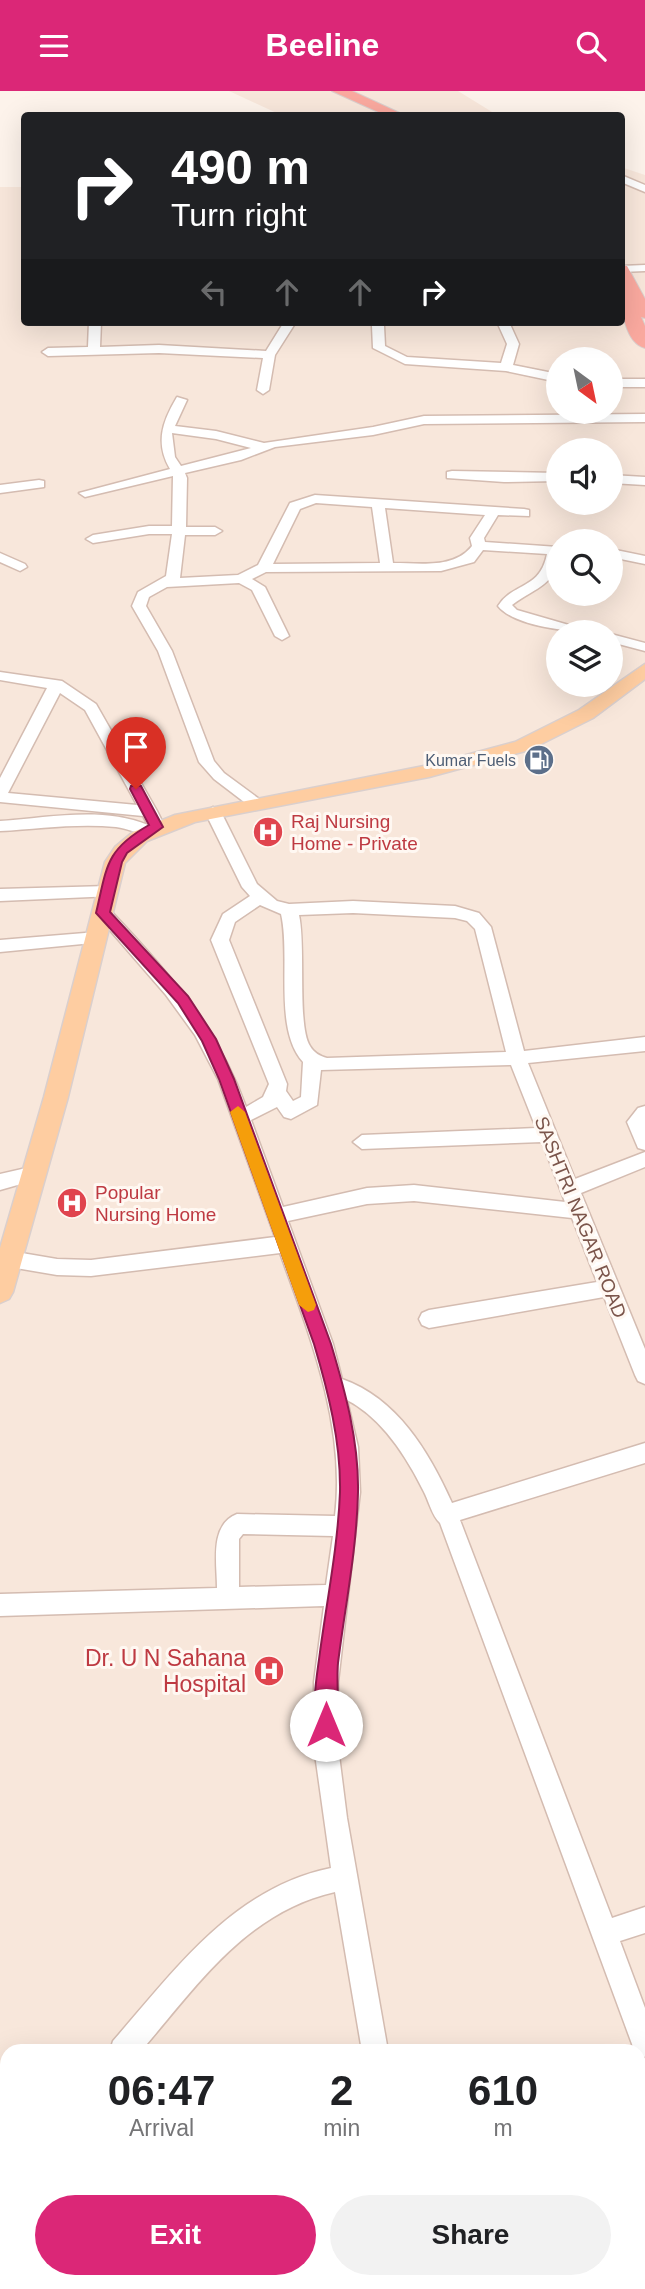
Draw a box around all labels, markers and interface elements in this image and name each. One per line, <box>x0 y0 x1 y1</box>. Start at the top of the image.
icon: menu <box>35 27 73 65</box>
text: Beeline <box>266 27 379 63</box>
icon: search <box>572 27 610 65</box>
icon: right <box>56 140 147 231</box>
text: 490 m <box>171 140 310 194</box>
text: Turn right <box>171 197 307 233</box>
icon: left <box>195 273 233 311</box>
icon: ahead <box>268 273 306 311</box>
icon: ahead <box>341 273 379 311</box>
icon: right <box>414 273 452 311</box>
north arrow <box>546 347 623 423</box>
map controls <box>546 347 623 697</box>
button: sound <box>546 438 623 515</box>
button: search <box>546 529 623 606</box>
button: layers <box>546 620 623 697</box>
pin <box>106 717 166 789</box>
icon: arrive <box>117 728 155 766</box>
fuel station icon: Kumar Fuels <box>522 743 556 777</box>
place label: Kumar Fuels <box>425 752 516 769</box>
place label: Raj Nursing Home - Private <box>291 811 418 854</box>
hospital icon: Raj Nursing Home - Private <box>251 815 285 849</box>
street label: SASHTRI NAGAR ROAD <box>530 1113 631 1321</box>
place label: Popular Nursing Home <box>95 1182 216 1225</box>
hospital icon: Popular Nursing Home <box>55 1186 89 1220</box>
place label: Dr. U N Sahana Hospital <box>85 1645 246 1697</box>
hospital icon: Dr. U N Sahana Hospital <box>252 1654 286 1688</box>
position arrow <box>289 1688 363 1762</box>
text: 06:47 <box>108 2067 215 2114</box>
text: 2 <box>330 2067 353 2114</box>
text: 610 <box>468 2067 538 2114</box>
text: Arrival <box>129 2115 194 2141</box>
text: min <box>323 2115 360 2141</box>
text: m <box>494 2115 513 2141</box>
button: Exit <box>35 2195 316 2275</box>
button: Share <box>330 2195 611 2275</box>

